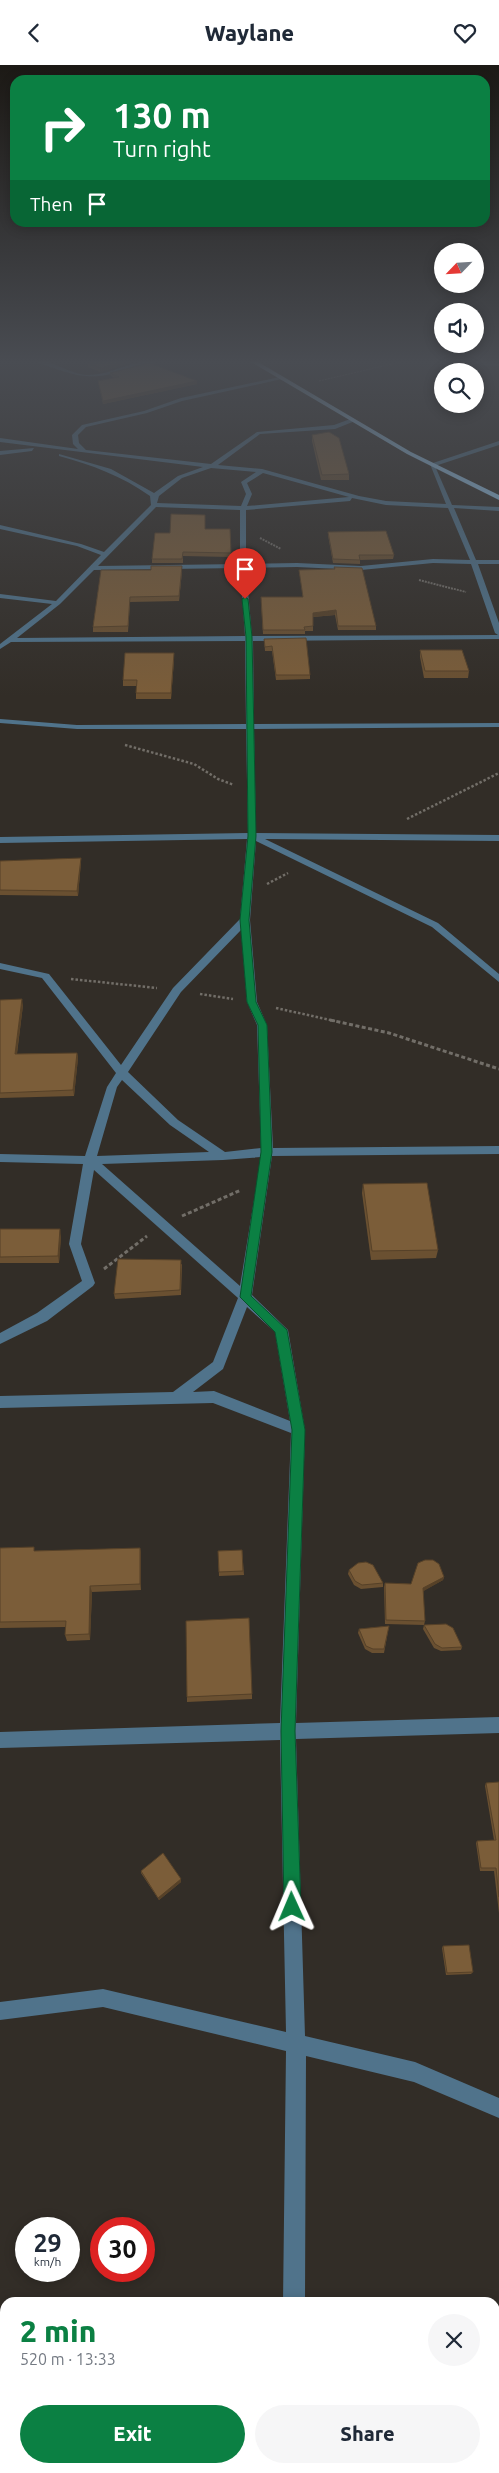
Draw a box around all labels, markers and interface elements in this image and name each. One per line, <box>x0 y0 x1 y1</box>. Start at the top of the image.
icon: back <box>20 19 48 47</box>
icon: heart <box>451 19 479 47</box>
text: Waylane <box>205 20 294 45</box>
icon: right <box>30 95 95 160</box>
text: 130 m <box>113 95 211 135</box>
text: Turn right <box>113 136 211 161</box>
icon: arrive <box>83 190 111 218</box>
text: Then <box>30 193 73 215</box>
north arrow <box>434 243 484 293</box>
map controls <box>434 243 484 413</box>
button: sound <box>434 303 484 353</box>
button: search <box>434 363 484 413</box>
pin <box>224 548 266 599</box>
icon: arrive <box>231 555 259 583</box>
position arrow <box>265 1880 317 1932</box>
speed limit sign: 30 <box>90 2217 155 2282</box>
text: 29 <box>33 2229 62 2257</box>
text: km/h <box>34 2255 61 2268</box>
text: 2 min <box>20 2314 96 2348</box>
button: close <box>428 2314 480 2366</box>
text: 520 m · 13:33 <box>20 2350 116 2368</box>
button: Exit <box>20 2405 245 2463</box>
button: Share <box>255 2405 480 2463</box>

